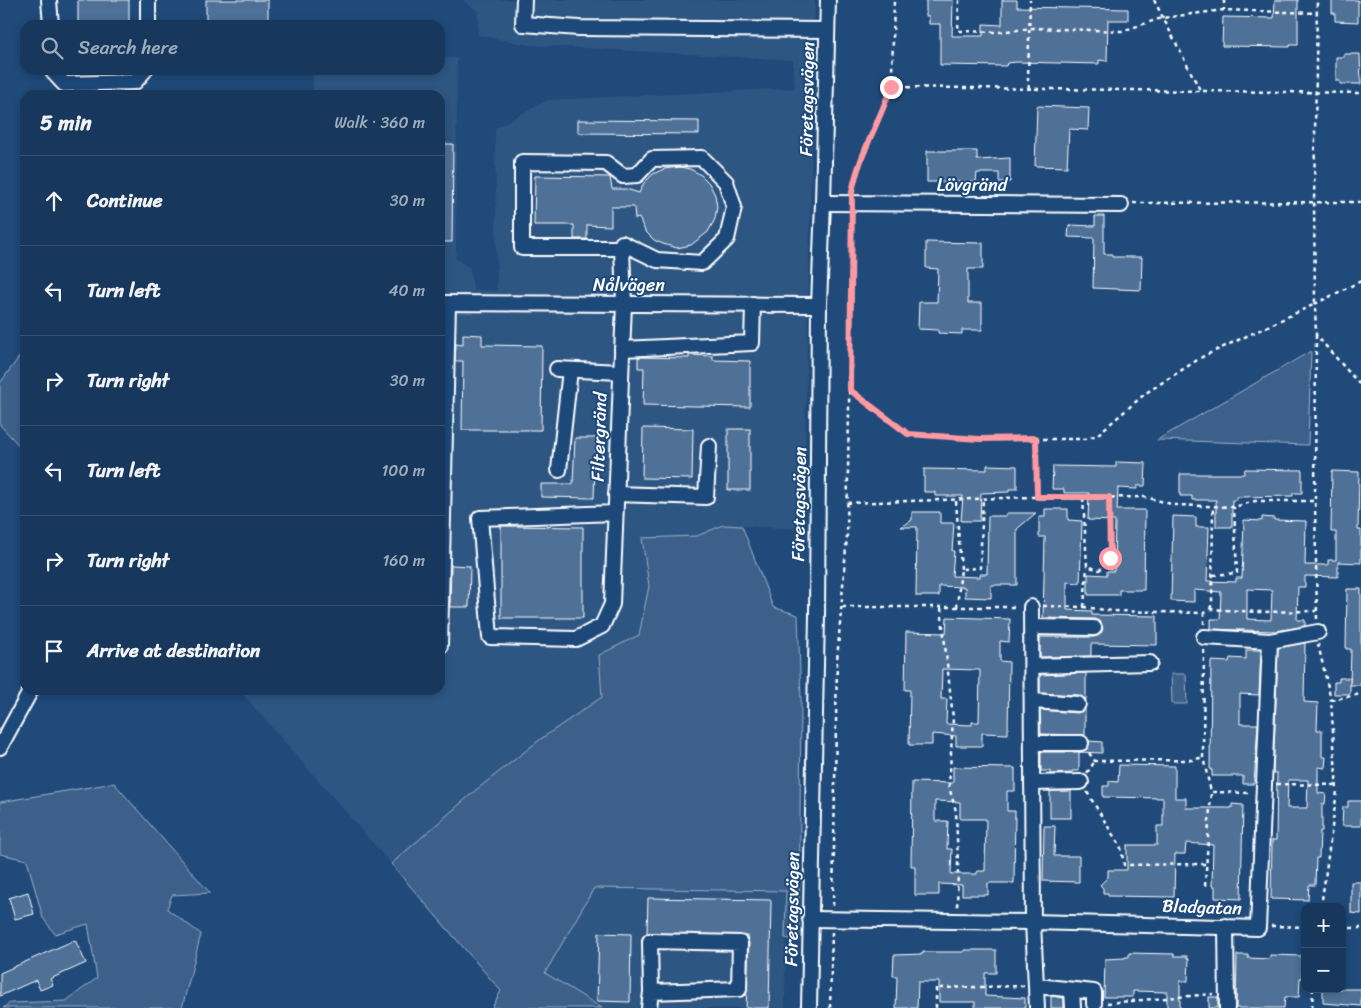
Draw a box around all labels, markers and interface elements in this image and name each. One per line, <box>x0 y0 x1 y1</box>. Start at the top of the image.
search box <box>20 20 445 75</box>
text: Search here <box>78 31 178 64</box>
icon: search <box>38 34 66 62</box>
street label: Företagsvägen <box>790 41 824 157</box>
route end <box>880 76 903 99</box>
text: 5 min <box>40 104 92 142</box>
text: Walk · 360 m <box>335 108 425 137</box>
street label: Lövgränd <box>937 169 1009 201</box>
text: Continue <box>87 184 163 217</box>
text: 30 m <box>390 186 425 215</box>
icon: ahead <box>40 187 68 215</box>
street label: Nålvägen <box>593 269 665 301</box>
text: Turn left <box>87 274 160 307</box>
text: 40 m <box>388 276 425 305</box>
icon: left <box>40 277 68 305</box>
text: Turn right <box>87 364 169 397</box>
text: 30 m <box>390 366 425 395</box>
icon: right <box>40 367 68 395</box>
street label: Filtergränd <box>581 390 617 482</box>
street label: Företagsvägen <box>782 446 816 562</box>
text: Turn left <box>87 454 160 487</box>
text: 100 m <box>381 456 425 485</box>
icon: left <box>40 457 68 485</box>
text: Turn right <box>87 544 169 577</box>
text: 160 m <box>382 546 425 575</box>
icon: right <box>40 547 68 575</box>
route start <box>1099 547 1122 570</box>
text: Arrive at destination <box>87 634 260 667</box>
icon: arrive <box>40 637 68 665</box>
street label: Företagsvägen <box>775 851 809 967</box>
street label: Bladgatan <box>1162 890 1243 924</box>
map controls <box>1301 903 1346 993</box>
button: + <box>1301 903 1346 948</box>
button: − <box>1301 948 1346 993</box>

